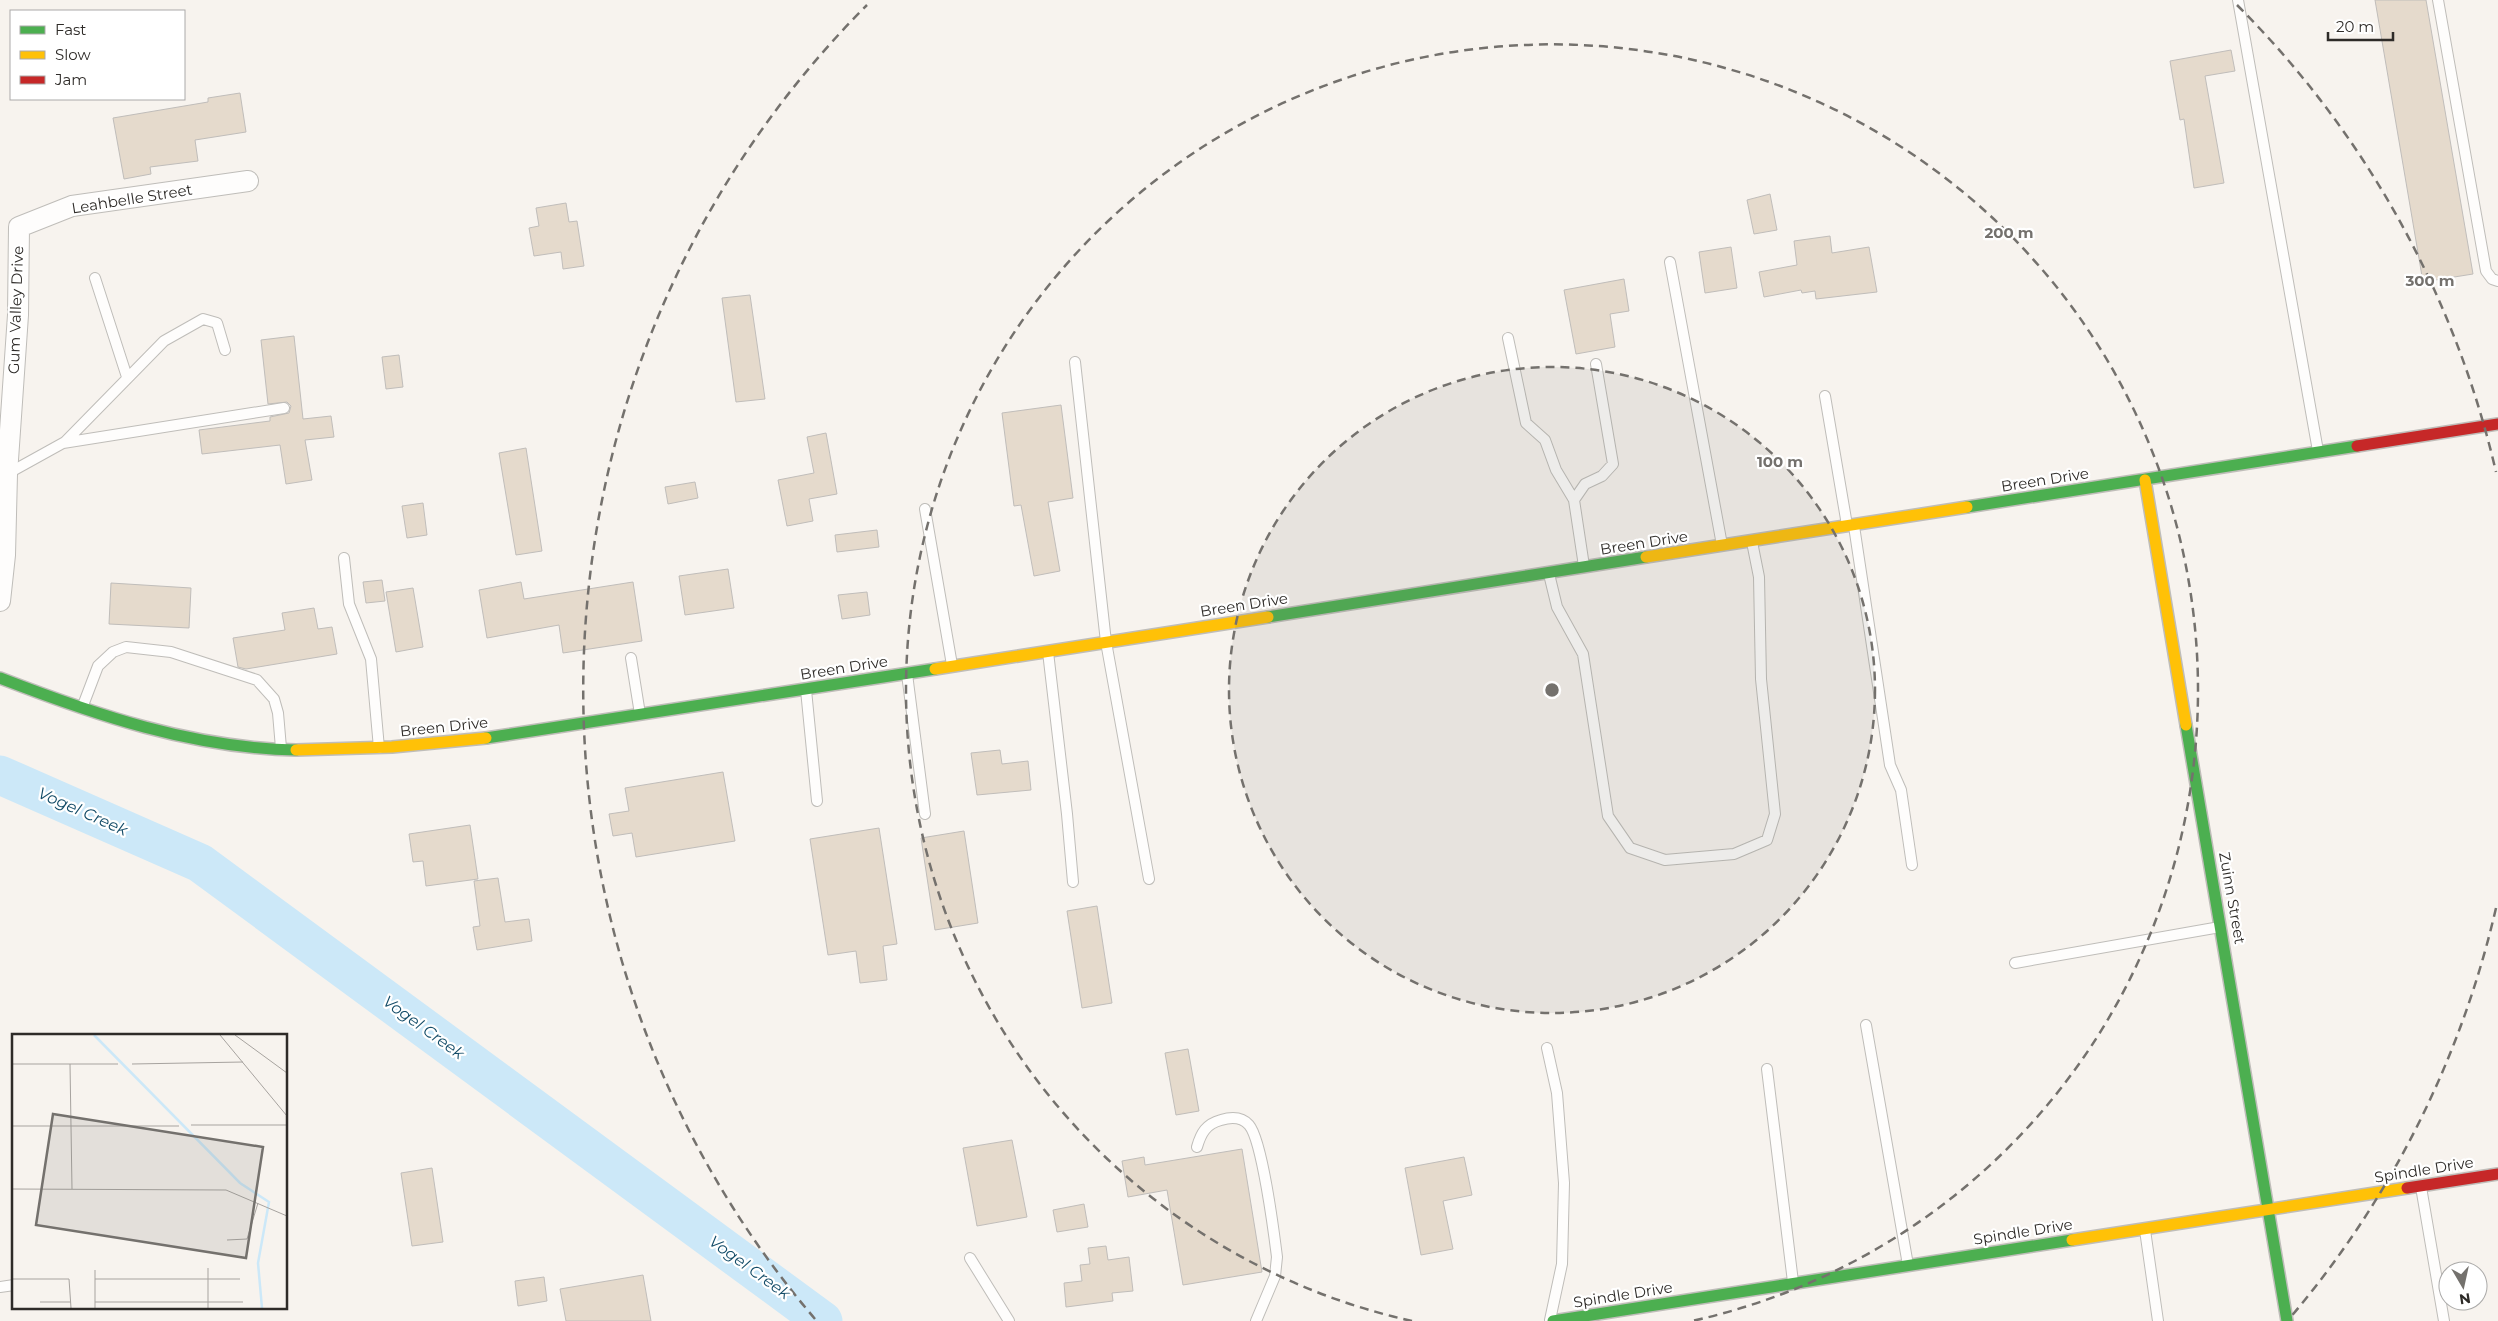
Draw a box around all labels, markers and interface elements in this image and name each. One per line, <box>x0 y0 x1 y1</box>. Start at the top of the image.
legend <box>10 10 185 100</box>
scale bar <box>2328 10 2393 42</box>
text: 20 m <box>2336 17 2374 36</box>
text: Fast <box>55 20 86 39</box>
text: Slow <box>55 45 91 64</box>
text: Jam <box>54 70 87 89</box>
street label: Leahbelle Street <box>70 180 194 217</box>
text: 200 m <box>1984 223 2034 242</box>
street label: Gum Valley Drive <box>4 245 27 374</box>
text: 300 m <box>2404 271 2455 290</box>
text: 100 m <box>1757 452 1803 471</box>
street label: Breen Drive <box>2000 463 2090 496</box>
street label: Breen Drive <box>1599 526 1689 559</box>
street label: Breen Drive <box>1199 588 1289 621</box>
street label: Breen Drive <box>799 651 889 684</box>
centre of rings <box>1543 681 1561 699</box>
street label: Breen Drive <box>399 712 489 741</box>
water label: Vogel Creek <box>35 783 132 840</box>
street label: Zuinn Street <box>2215 850 2250 946</box>
water label: Vogel Creek <box>379 992 469 1064</box>
inset map <box>12 1034 288 1308</box>
street label: Spindle Drive <box>2373 1152 2475 1187</box>
street label: Spindle Drive <box>1972 1214 2074 1249</box>
water label: Vogel Creek <box>705 1232 795 1304</box>
north arrow <box>2438 1261 2488 1311</box>
street label: Spindle Drive <box>1572 1277 1674 1312</box>
text: N <box>2458 1289 2472 1309</box>

